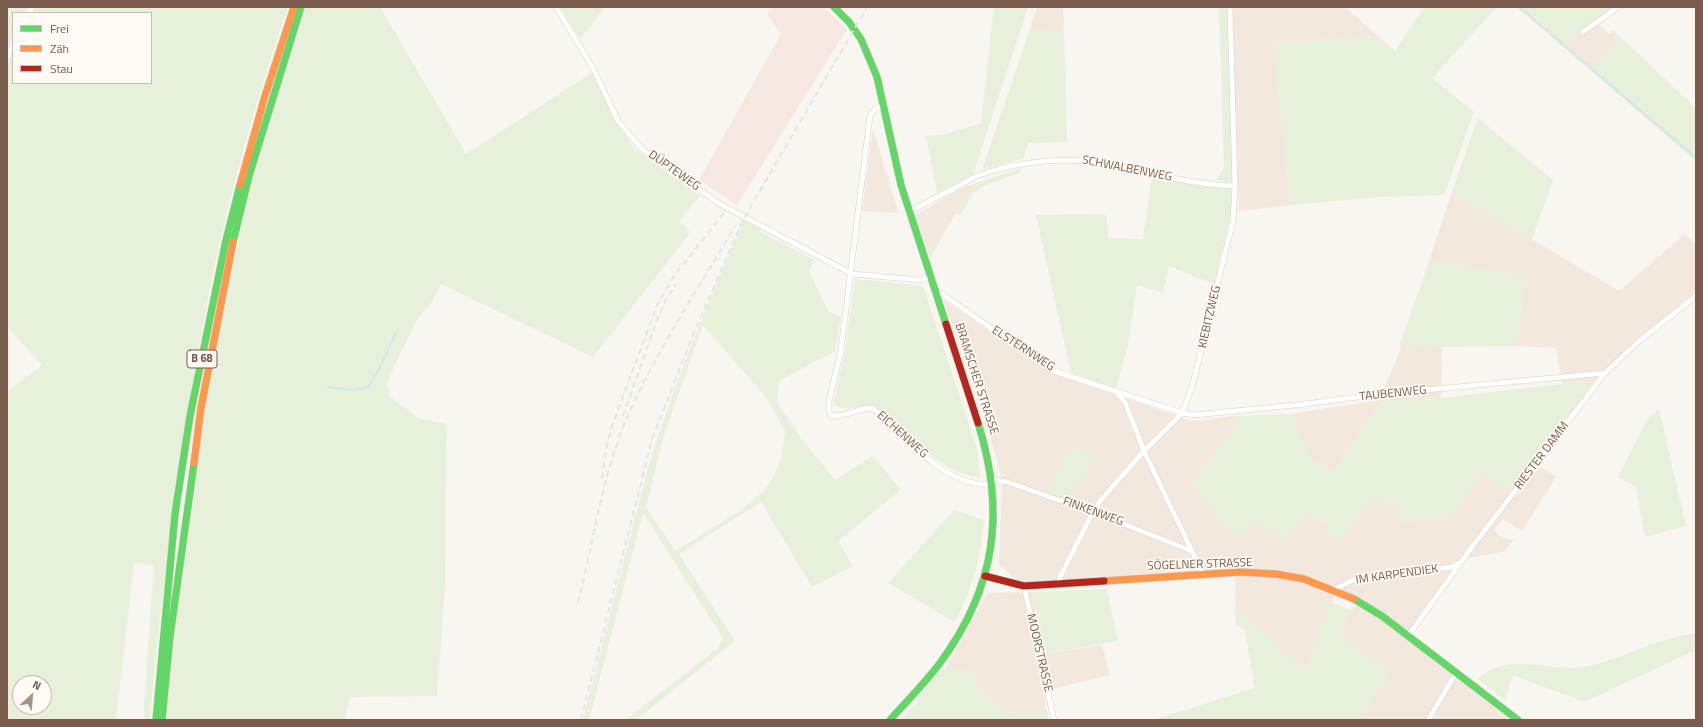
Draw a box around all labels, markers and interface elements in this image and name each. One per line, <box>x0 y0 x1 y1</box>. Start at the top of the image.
legend <box>12 12 152 84</box>
text: Frei <box>50 19 69 38</box>
text: Zäh <box>50 39 69 58</box>
text: Stau <box>50 59 73 78</box>
street label: DÜPTEWEG <box>645 148 703 194</box>
street label: SCHWALBENWEG <box>1081 153 1173 185</box>
street label: KIEBITZWEG <box>1196 284 1224 350</box>
street label: BRAMSCHER STRASSE <box>951 321 1001 437</box>
street label: ELSTERNWEG <box>989 323 1057 375</box>
road number: B 68 <box>187 350 217 368</box>
street label: TAUBENWEG <box>1359 383 1427 405</box>
street label: EICHENWEG <box>874 408 930 462</box>
street label: RIESTER DAMM <box>1512 419 1572 493</box>
street label: FINKENWEG <box>1061 494 1125 530</box>
street label: SÖGELNER STRASSE <box>1147 556 1253 574</box>
street label: IM KARPENDIEK <box>1355 562 1439 588</box>
street label: MOORSTRASSE <box>1023 612 1055 694</box>
north arrow <box>12 675 52 715</box>
text: N <box>30 676 44 694</box>

